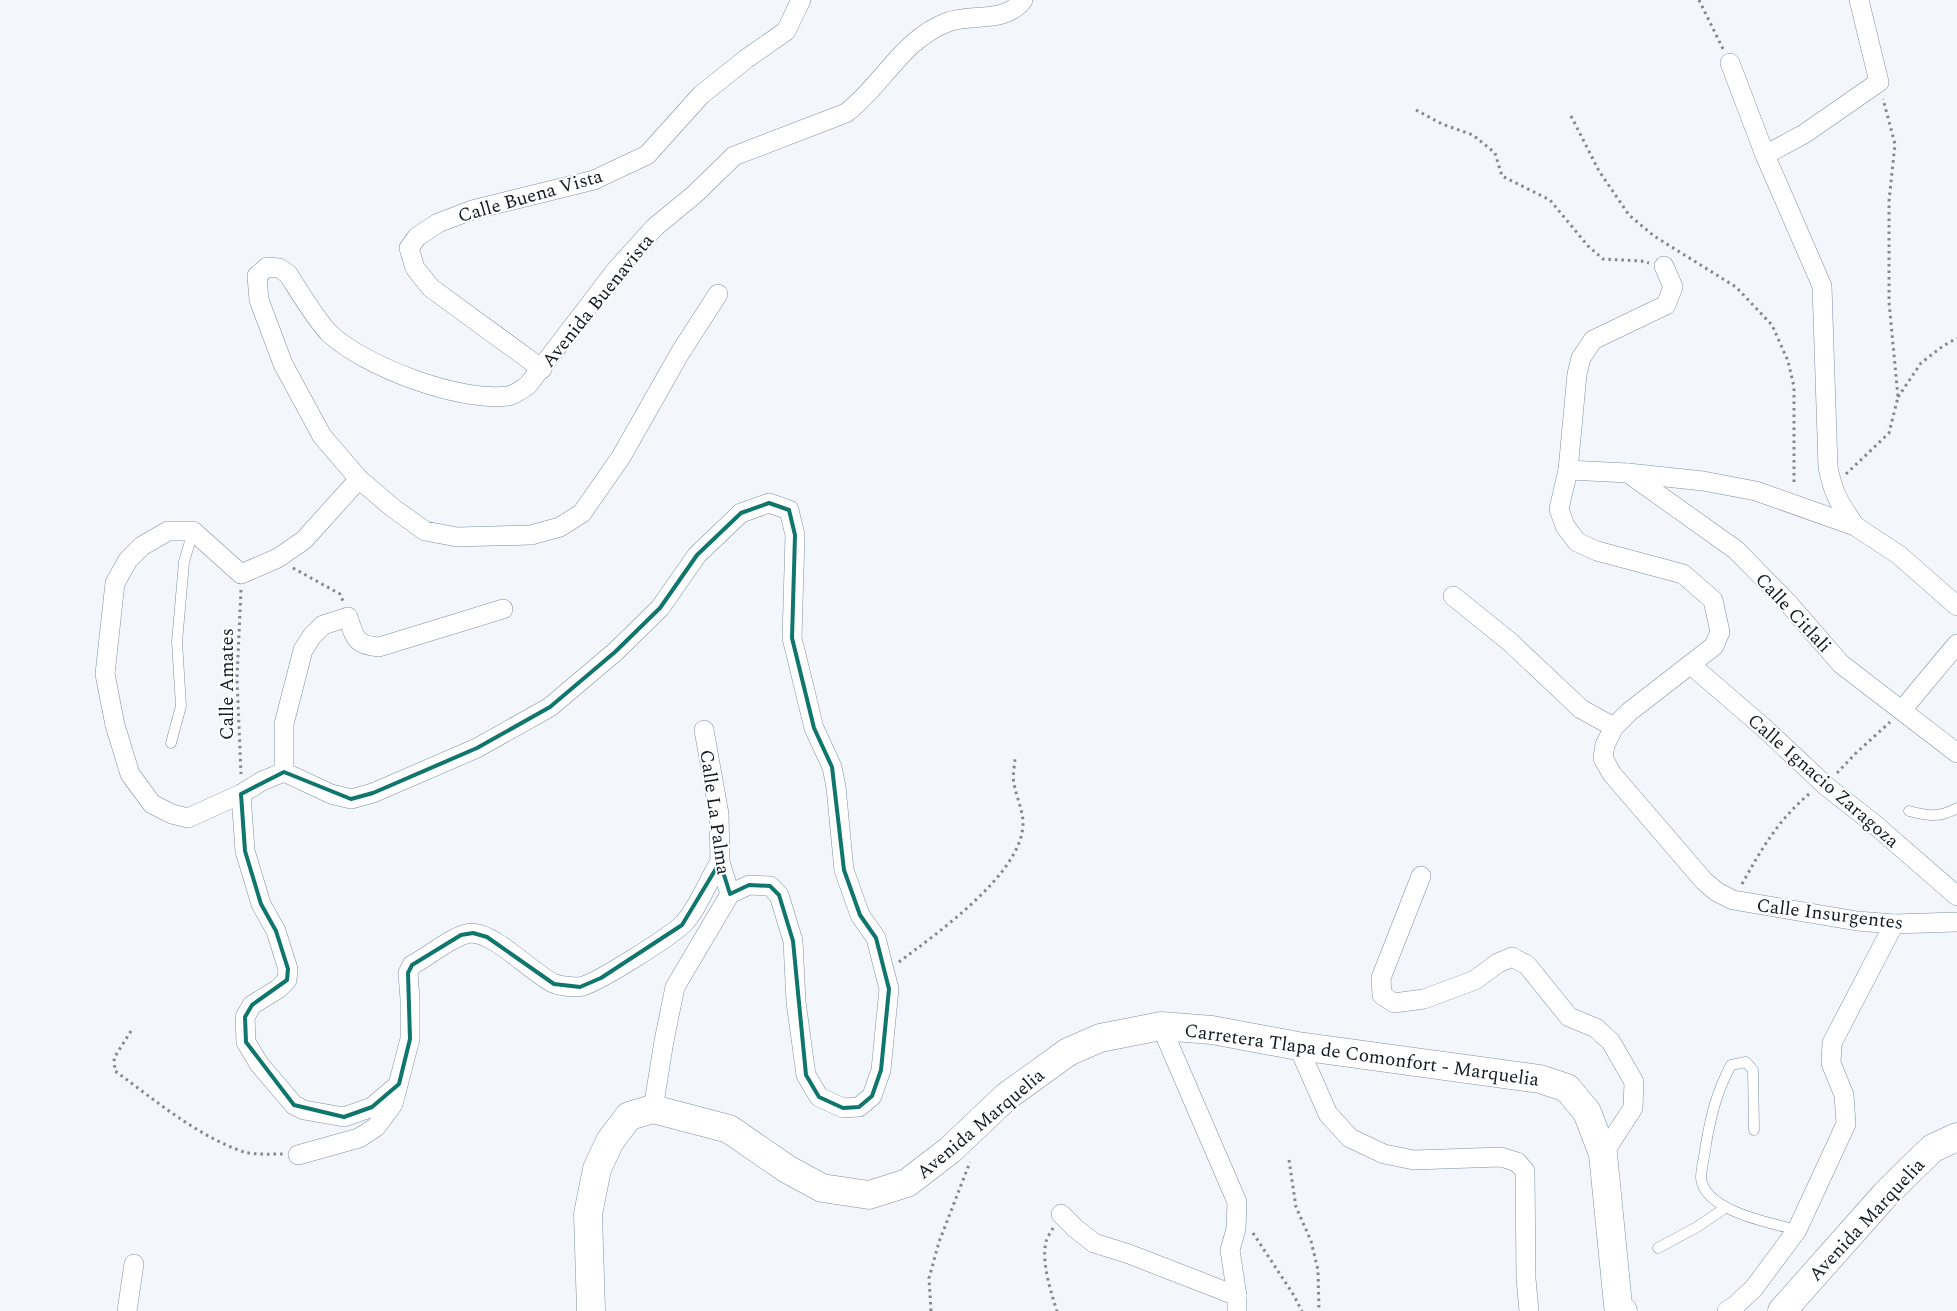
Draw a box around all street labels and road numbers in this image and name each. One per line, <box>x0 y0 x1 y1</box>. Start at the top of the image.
street label: Calle Buena Vista <box>455 162 607 231</box>
street label: Avenida Buenavista <box>535 227 662 374</box>
street label: Calle Citlali <box>1748 566 1838 660</box>
street label: Calle Amates <box>213 628 242 740</box>
street label: Calle Ignacio Zaragoza <box>1741 707 1906 856</box>
street label: Calle La Palma <box>691 748 738 877</box>
street label: Calle Insurgentes <box>1755 891 1905 938</box>
street label: Carretera Tlapa de Comonfort - Marquelia <box>1183 1016 1542 1095</box>
street label: Avenida Marquelia <box>910 1061 1052 1187</box>
street label: Avenida Marquelia <box>1802 1151 1933 1288</box>

